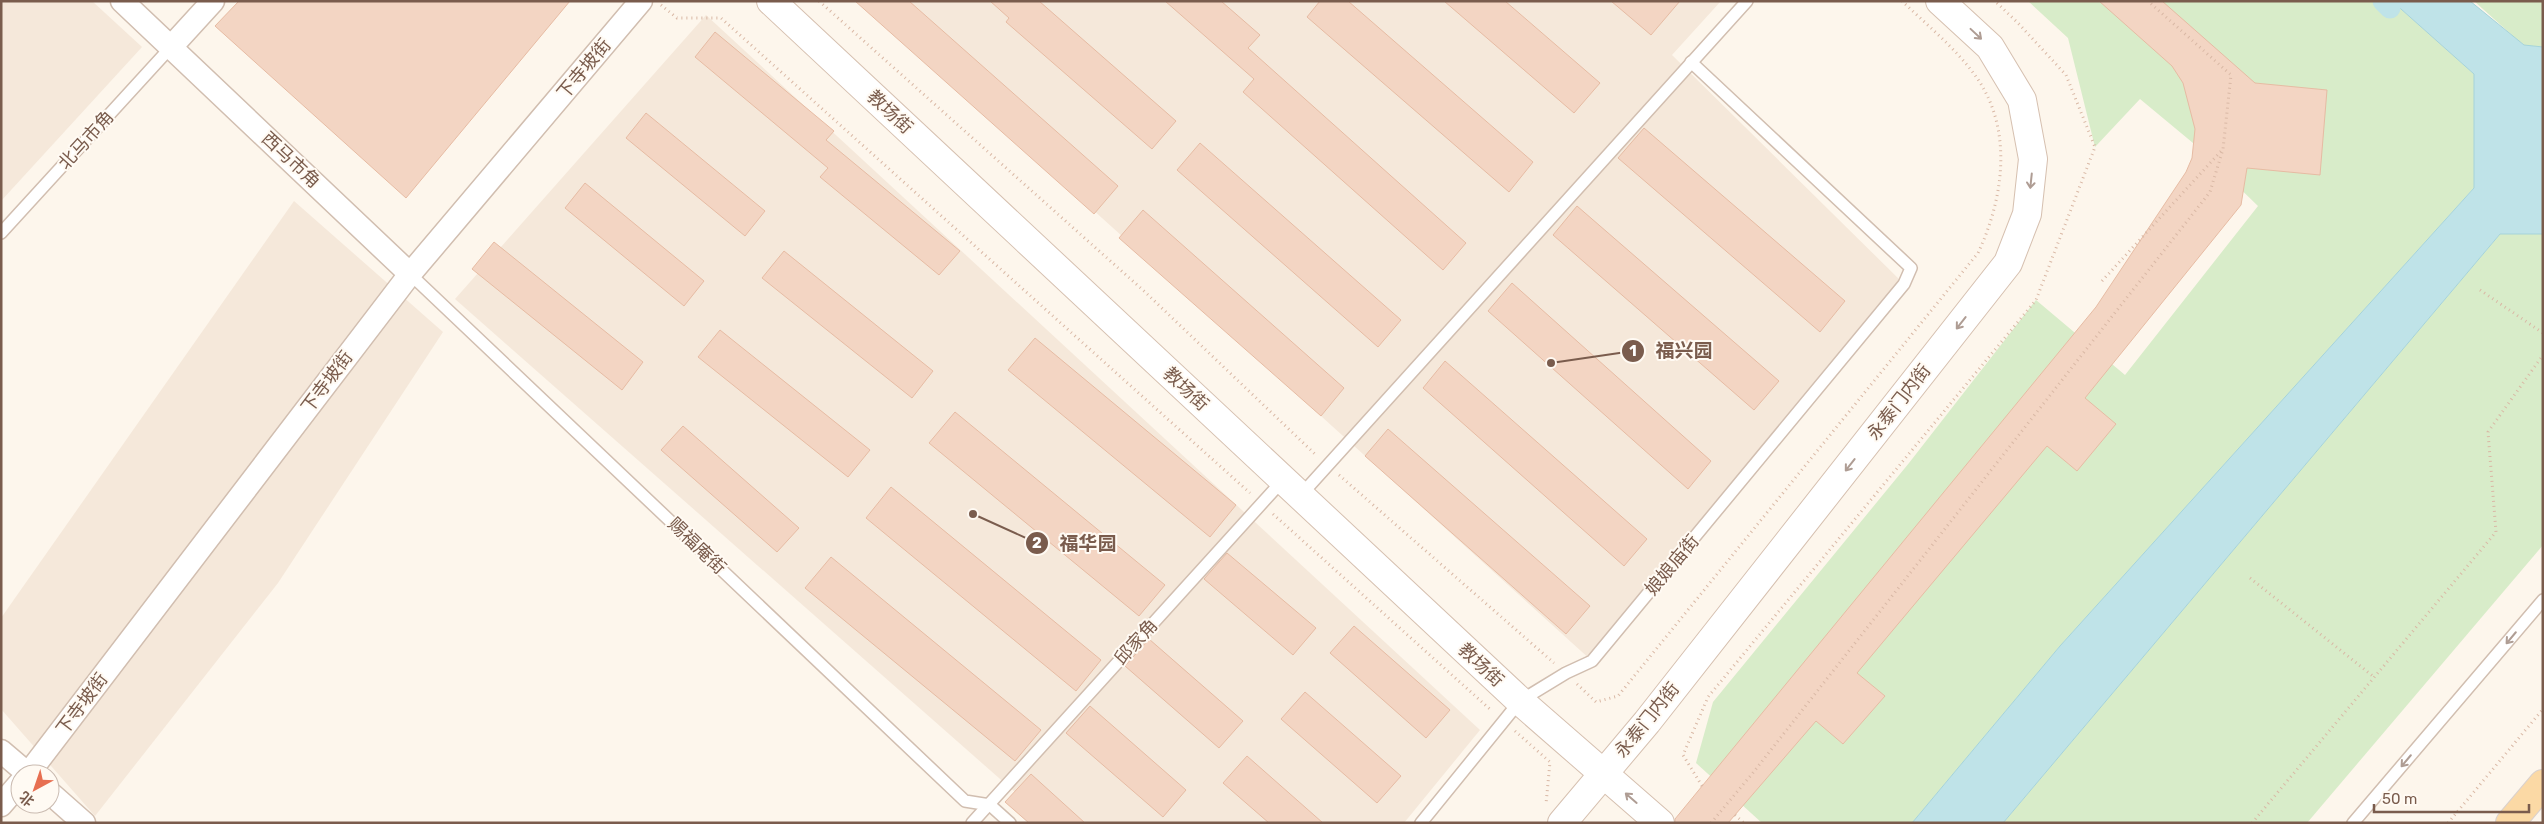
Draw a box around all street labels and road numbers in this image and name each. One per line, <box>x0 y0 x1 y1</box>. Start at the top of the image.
street label: 下寺坡街 <box>552 34 616 104</box>
street label: 教场街 <box>863 86 917 138</box>
street label: 北马市角 <box>54 106 118 174</box>
street label: 西马市角 <box>257 127 325 193</box>
street label: 下寺坡街 <box>297 347 357 417</box>
street label: 永泰门内街 <box>1863 360 1935 444</box>
street label: 教场街 <box>1159 363 1213 415</box>
street label: 赐福庵街 <box>663 513 731 579</box>
street label: 娘娘庙街 <box>1640 530 1704 600</box>
street label: 邱家角 <box>1110 615 1162 669</box>
street label: 教场街 <box>1454 639 1508 691</box>
street label: 下寺坡街 <box>52 669 112 739</box>
street label: 永泰门内街 <box>1610 678 1684 762</box>

